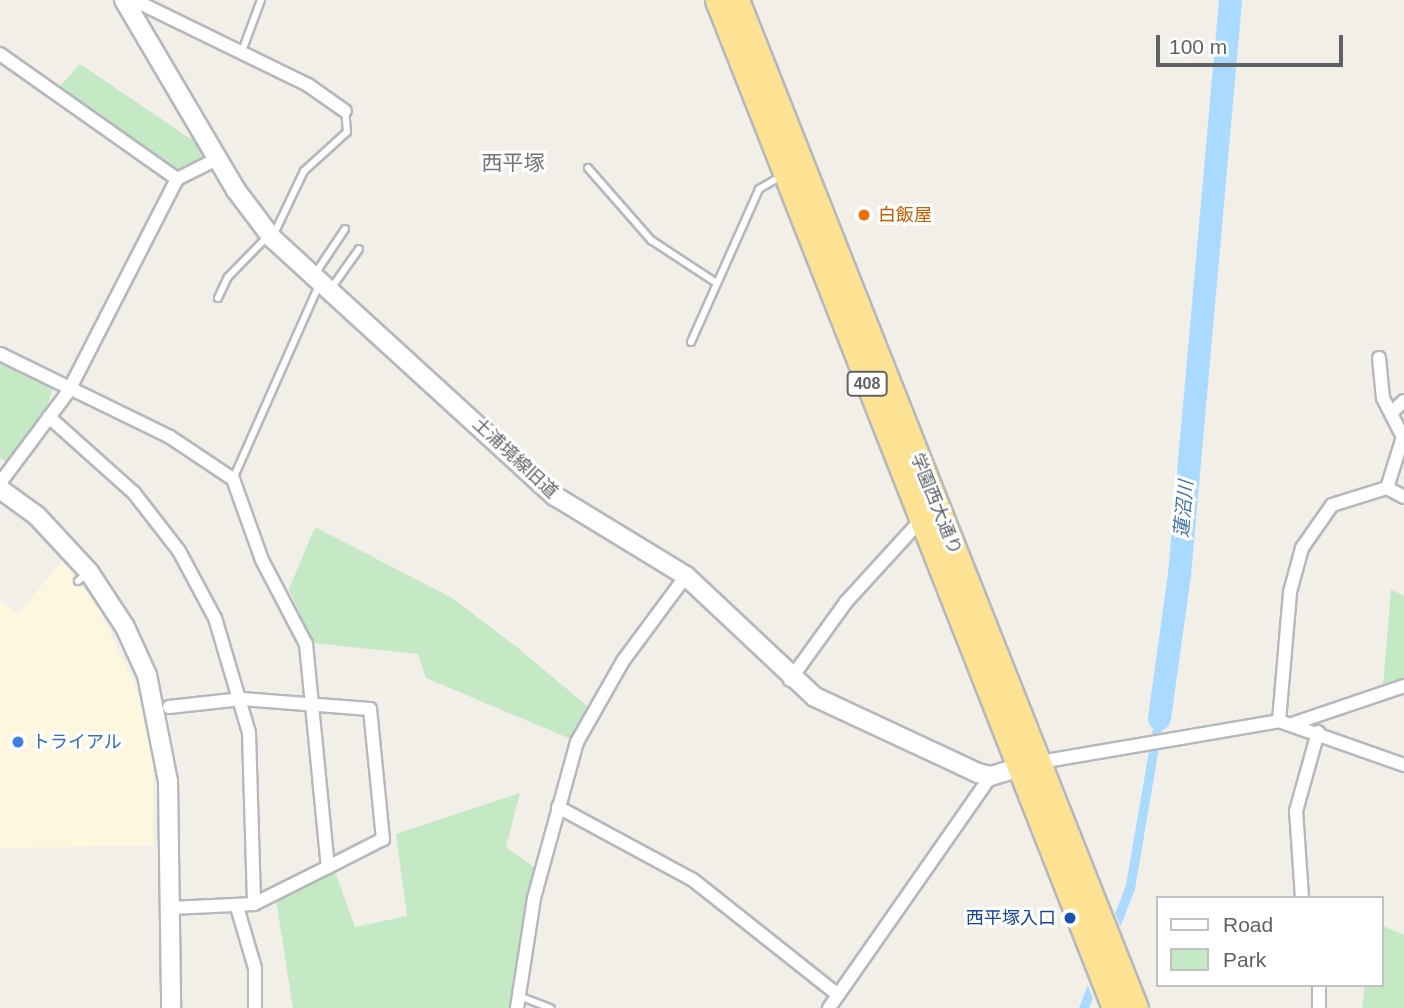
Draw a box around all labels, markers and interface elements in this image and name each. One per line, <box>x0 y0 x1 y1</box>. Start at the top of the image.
scale bar <box>1159 21 1346 65</box>
text: 100 m <box>1169 35 1227 58</box>
district label: 西平塚 <box>482 150 544 176</box>
place label: 白飯屋 <box>878 204 932 226</box>
marker: 白飯屋 <box>856 207 872 223</box>
road number: 408 <box>846 372 888 396</box>
street label: 土浦境線旧道 <box>468 413 562 503</box>
street label: 学園西大通り <box>906 450 966 558</box>
water label: 蓮沼川 <box>1170 480 1198 538</box>
place label: トライアル <box>32 731 122 753</box>
marker: トライアル <box>10 734 26 750</box>
legend <box>1156 896 1383 987</box>
place label: 西平塚入口 <box>966 907 1056 929</box>
marker: 西平塚入口 <box>1062 910 1078 926</box>
text: Road <box>1223 913 1273 936</box>
text: Park <box>1223 948 1266 971</box>

